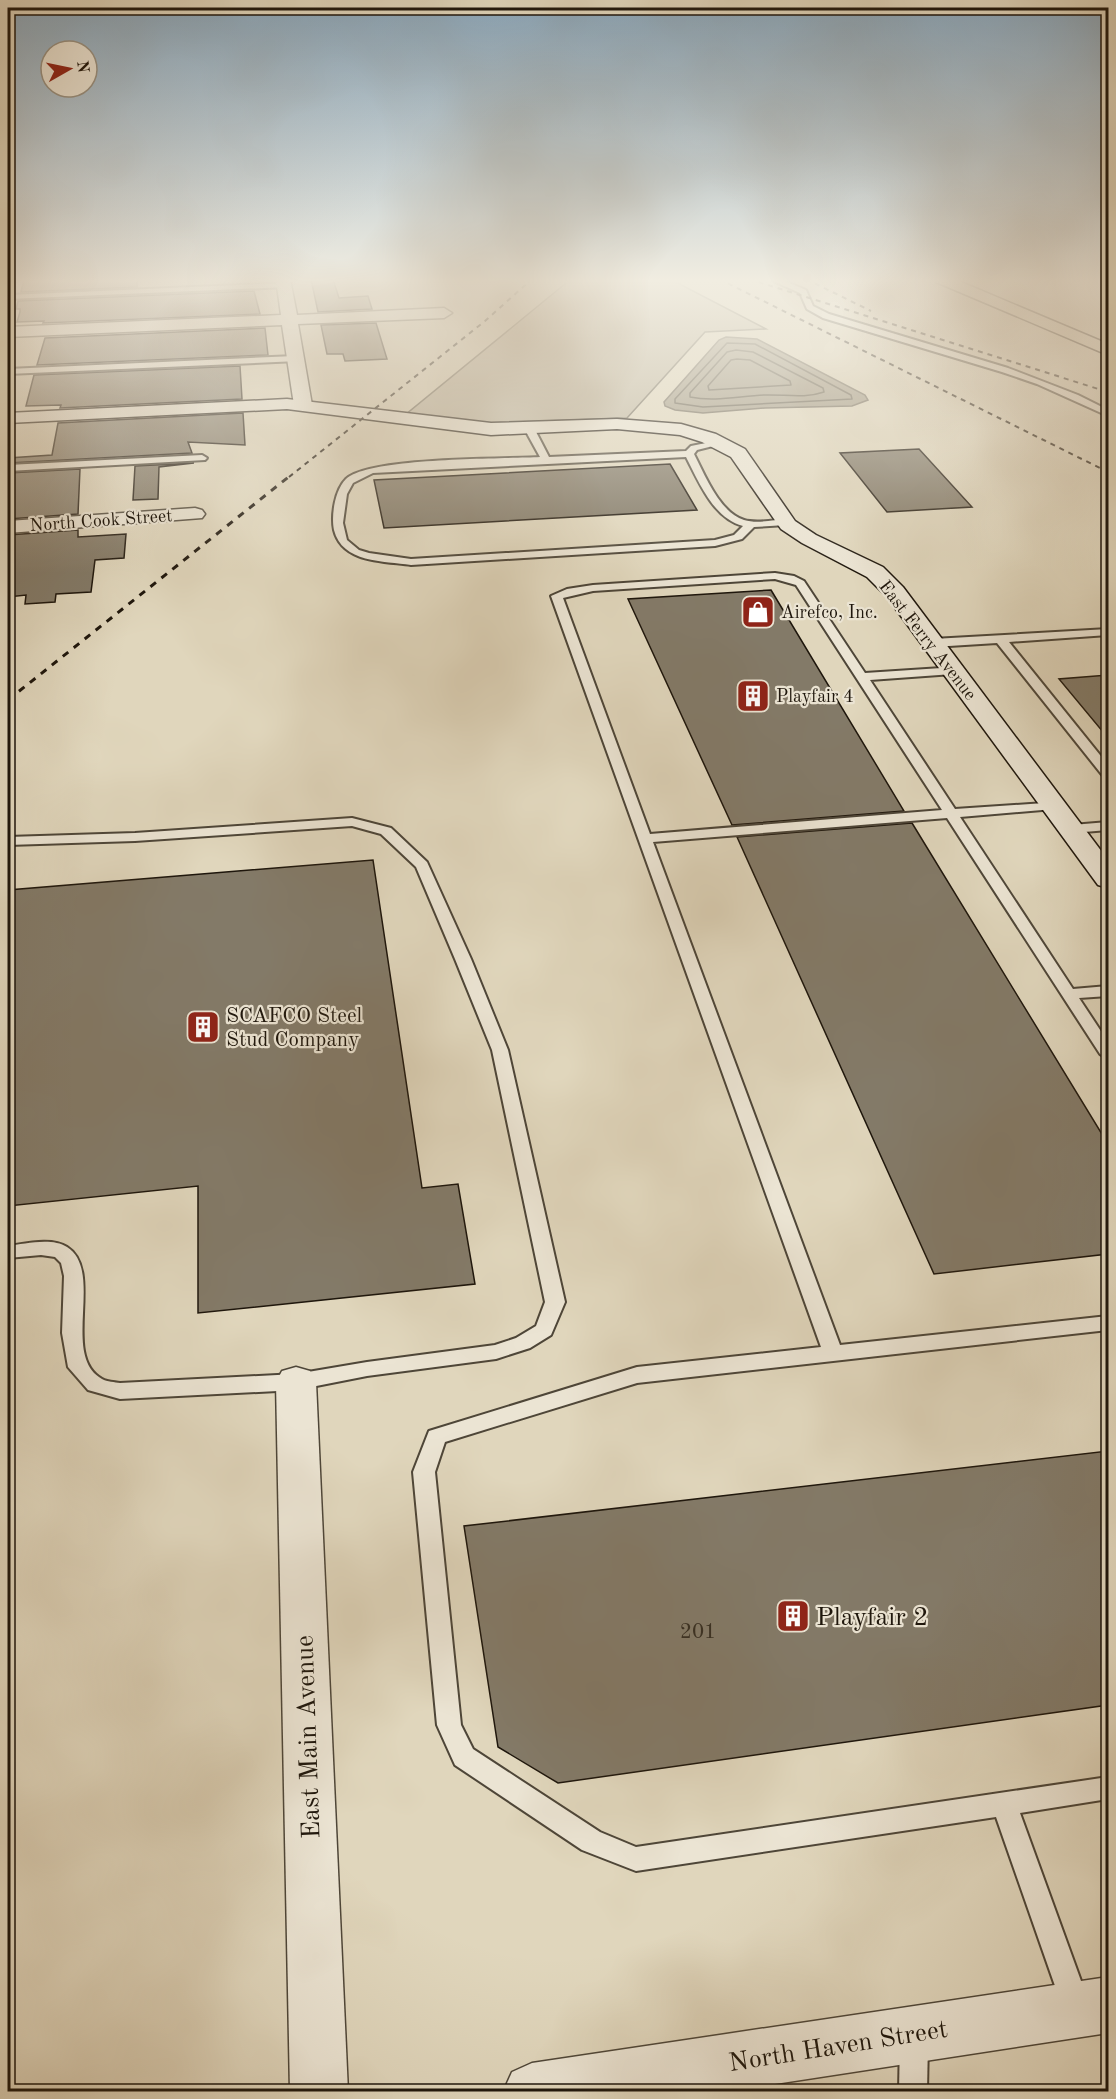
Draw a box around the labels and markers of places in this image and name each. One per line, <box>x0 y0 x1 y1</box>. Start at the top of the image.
shop icon: Airefco, Inc. <box>740 594 776 630</box>
place label: Airefco, Inc. <box>781 604 878 622</box>
building icon: Playfair 4 <box>735 678 771 714</box>
place label: Playfair 4 <box>776 688 854 706</box>
place label: SCAFCO Steel Stud Company <box>226 1006 363 1051</box>
building icon: SCAFCO Steel Stud Company <box>185 1009 221 1045</box>
building icon: Playfair 2 <box>775 1598 811 1634</box>
place label: Playfair 2 <box>816 1605 928 1631</box>

